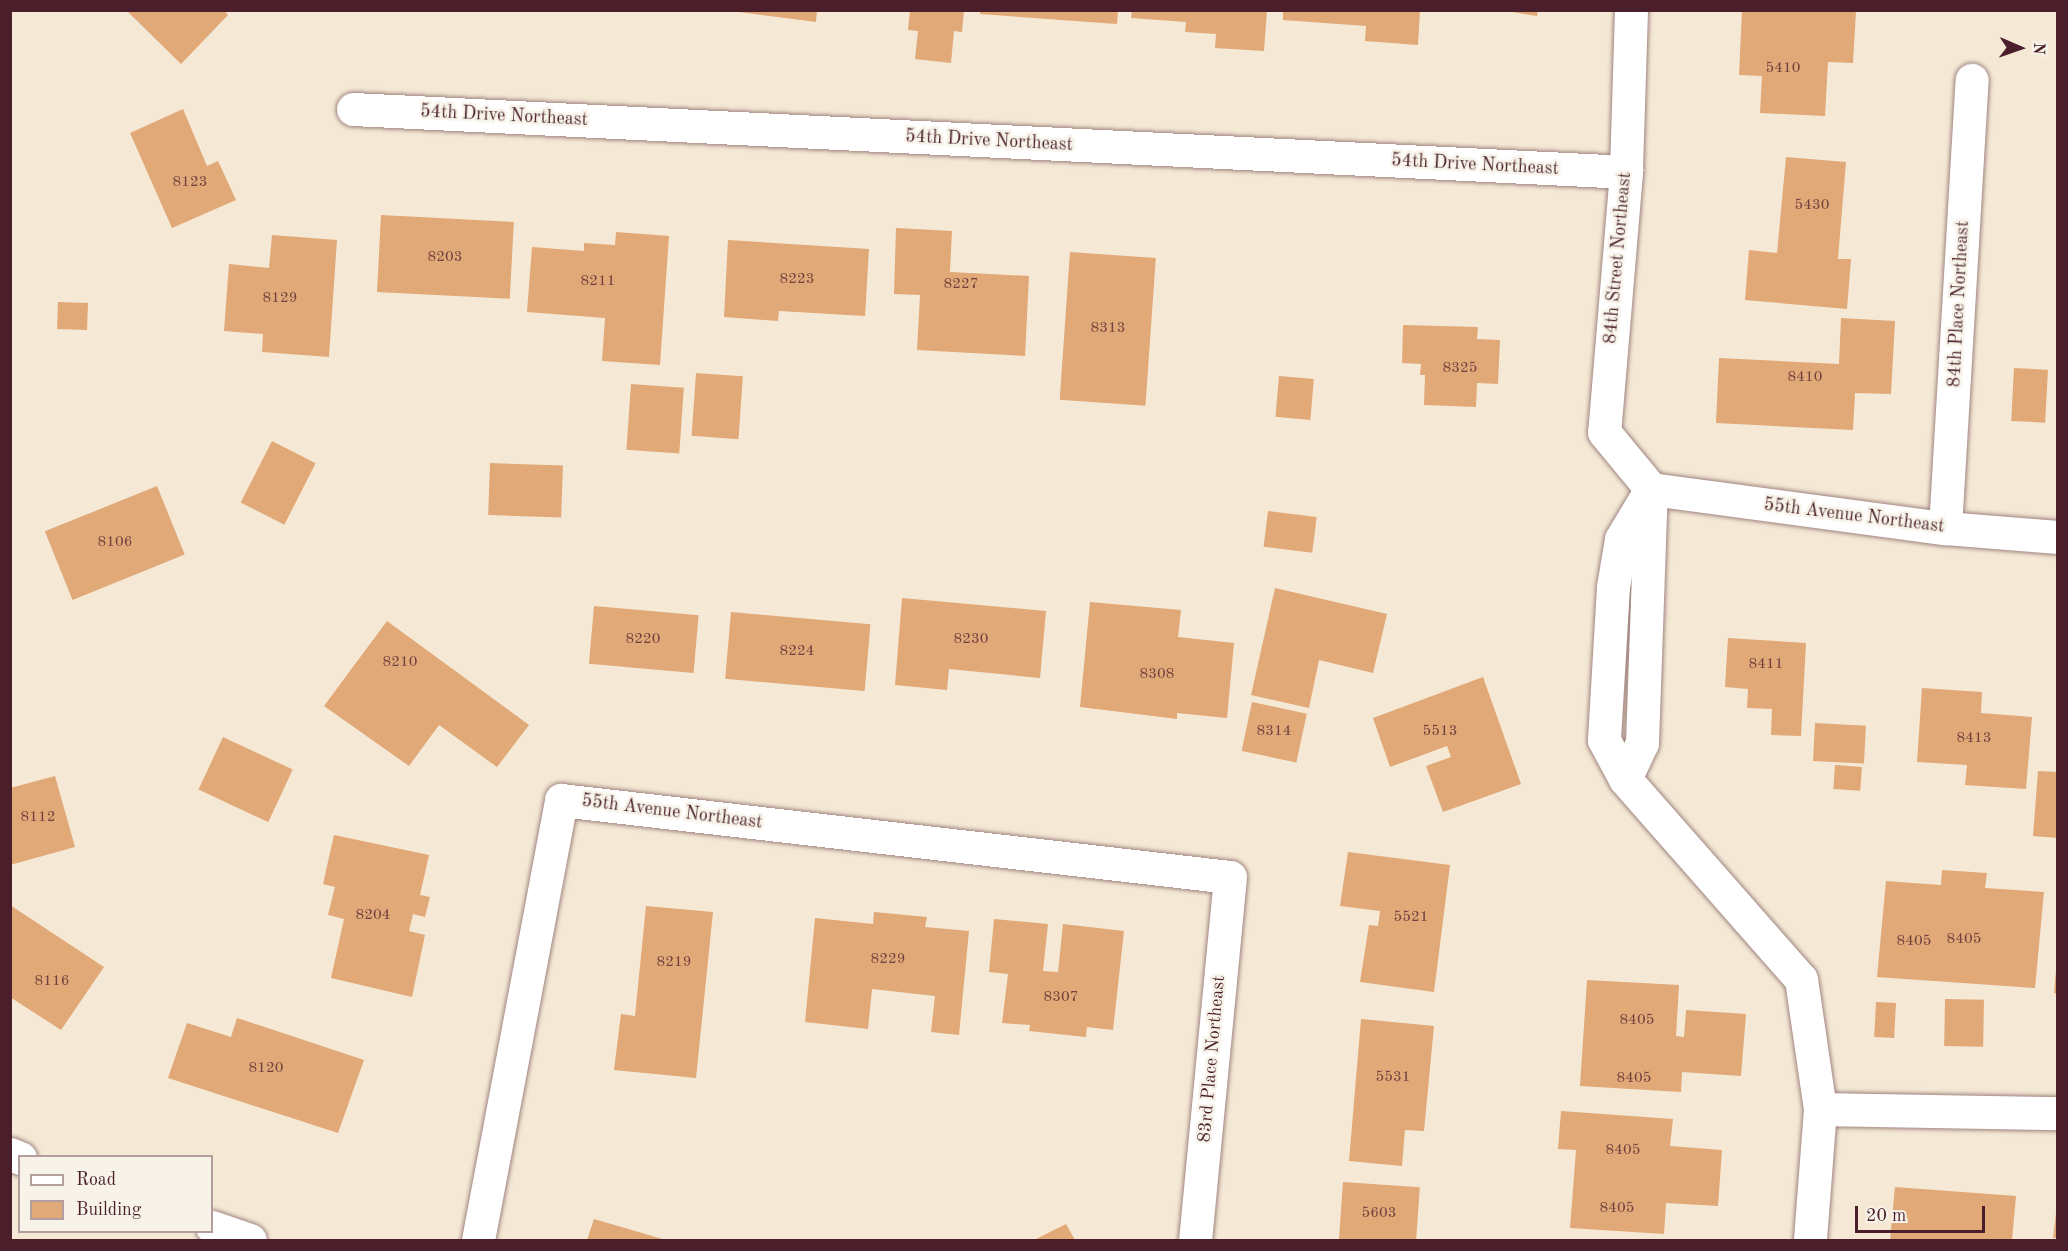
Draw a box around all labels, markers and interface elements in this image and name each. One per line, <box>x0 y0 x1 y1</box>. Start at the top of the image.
north arrow <box>1990 18 2050 78</box>
text: N <box>2030 42 2046 55</box>
house number: 5410 <box>1766 60 1800 78</box>
street label: 54th Drive Northeast <box>420 101 588 131</box>
street label: 54th Drive Northeast <box>905 126 1073 156</box>
street label: 54th Drive Northeast <box>1391 150 1559 180</box>
street label: 84th Street Northeast <box>1600 171 1636 345</box>
house number: 8123 <box>173 174 207 192</box>
house number: 5430 <box>1795 197 1829 215</box>
street label: 84th Place Northeast <box>1944 220 1974 388</box>
house number: 8203 <box>428 249 462 267</box>
house number: 8223 <box>780 271 814 289</box>
house number: 8211 <box>581 273 615 291</box>
house number: 8227 <box>944 276 978 294</box>
house number: 8129 <box>263 290 297 308</box>
house number: 8313 <box>1091 320 1125 338</box>
house number: 8325 <box>1443 360 1477 378</box>
house number: 8410 <box>1788 369 1822 387</box>
street label: 55th Avenue Northeast <box>1762 494 1946 538</box>
house number: 8106 <box>98 534 132 552</box>
house number: 8220 <box>626 631 660 649</box>
house number: 8230 <box>954 631 988 649</box>
house number: 8224 <box>780 643 814 661</box>
house number: 8210 <box>383 654 417 672</box>
house number: 8411 <box>1749 656 1783 674</box>
house number: 8308 <box>1140 666 1174 684</box>
house number: 8314 <box>1257 723 1291 741</box>
house number: 5513 <box>1423 723 1457 741</box>
house number: 8413 <box>1957 730 1991 748</box>
street label: 55th Avenue Northeast <box>580 790 764 834</box>
house number: 8112 <box>21 809 55 827</box>
house number: 8204 <box>356 907 390 925</box>
house number: 5521 <box>1394 909 1428 927</box>
house number: 8405 <box>1947 931 1981 949</box>
house number: 8405 <box>1897 933 1931 951</box>
house number: 8229 <box>871 951 905 969</box>
house number: 8219 <box>657 954 691 972</box>
house number: 8116 <box>35 973 69 991</box>
street label: 83rd Place Northeast <box>1194 975 1230 1143</box>
house number: 8307 <box>1044 989 1078 1007</box>
house number: 8405 <box>1620 1012 1654 1030</box>
house number: 8120 <box>249 1060 283 1078</box>
house number: 5531 <box>1376 1069 1410 1087</box>
house number: 8405 <box>1617 1070 1651 1088</box>
house number: 8405 <box>1606 1142 1640 1160</box>
legend <box>18 1155 213 1233</box>
text: Road <box>76 1171 116 1189</box>
scale bar <box>1858 1194 1988 1232</box>
house number: 8405 <box>1600 1200 1634 1218</box>
text: Building <box>76 1201 141 1219</box>
house number: 5603 <box>1362 1205 1396 1223</box>
text: 20 m <box>1866 1207 1906 1225</box>

